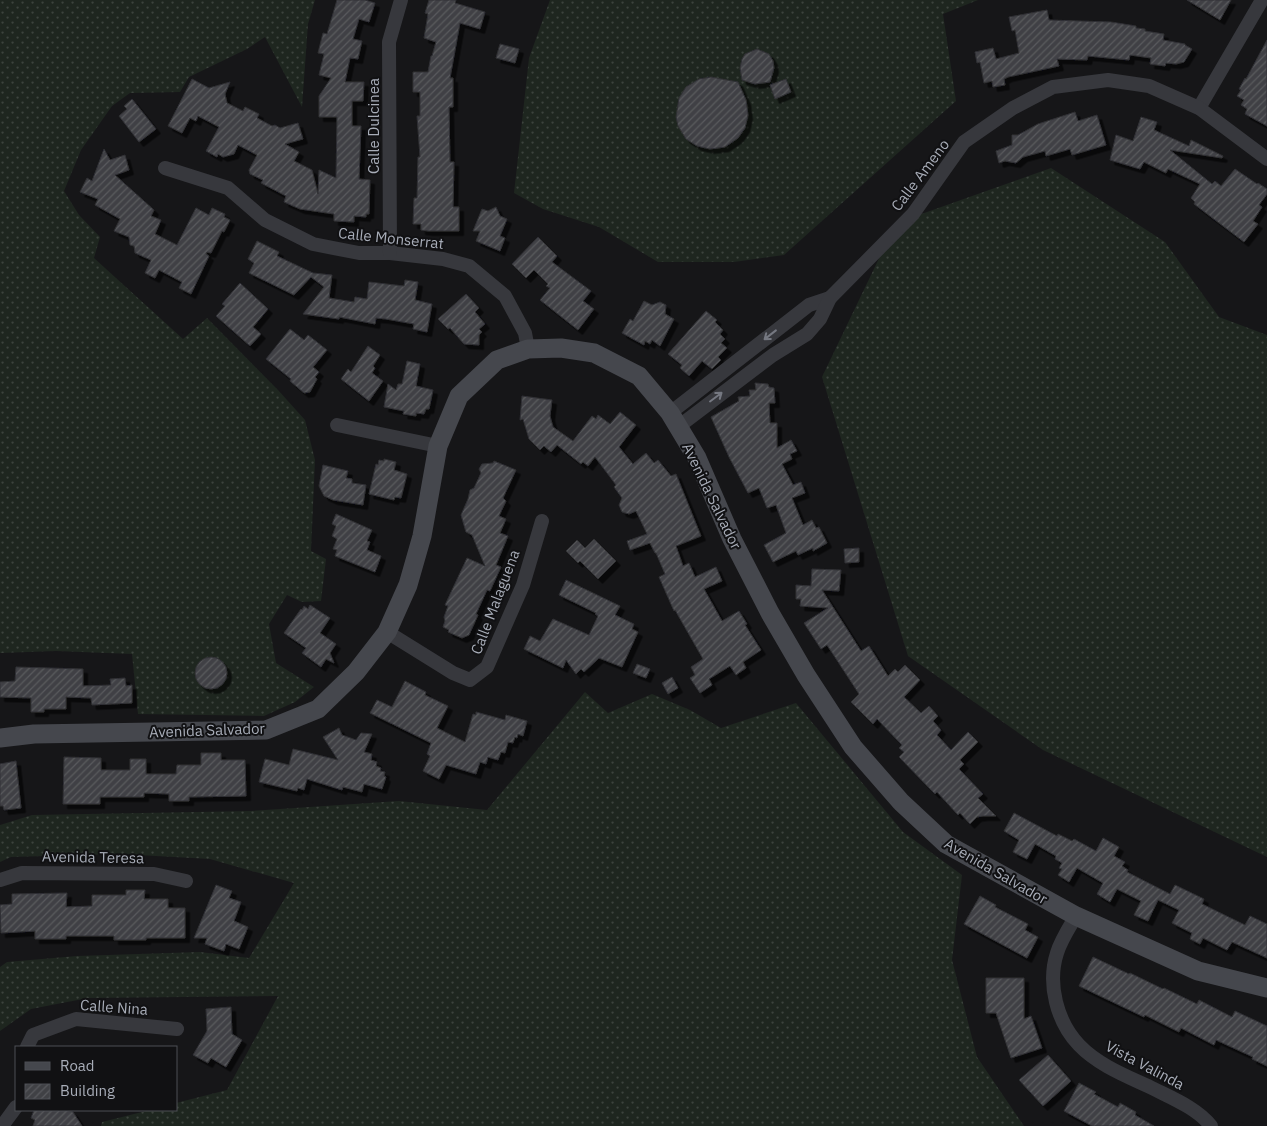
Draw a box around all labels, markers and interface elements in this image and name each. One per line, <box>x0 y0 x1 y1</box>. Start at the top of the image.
street label: Calle Dulcinea <box>364 78 383 174</box>
street label: Calle Ameno <box>887 135 953 215</box>
street label: Calle Monserrat <box>337 223 445 253</box>
one-way arrow <box>763 330 777 340</box>
one-way arrow <box>710 392 723 403</box>
street label: Avenida Salvador <box>678 440 746 553</box>
street label: Calle Malaguena <box>466 547 524 657</box>
street label: Avenida Salvador <box>149 718 266 742</box>
street label: Avenida Salvador <box>941 834 1051 908</box>
street label: Avenida Teresa <box>42 847 144 867</box>
street label: Calle Nina <box>79 995 149 1019</box>
street label: Vista Valinda <box>1102 1036 1188 1094</box>
legend <box>15 1046 178 1111</box>
text: Road <box>60 1056 95 1075</box>
text: Building <box>60 1081 115 1100</box>

